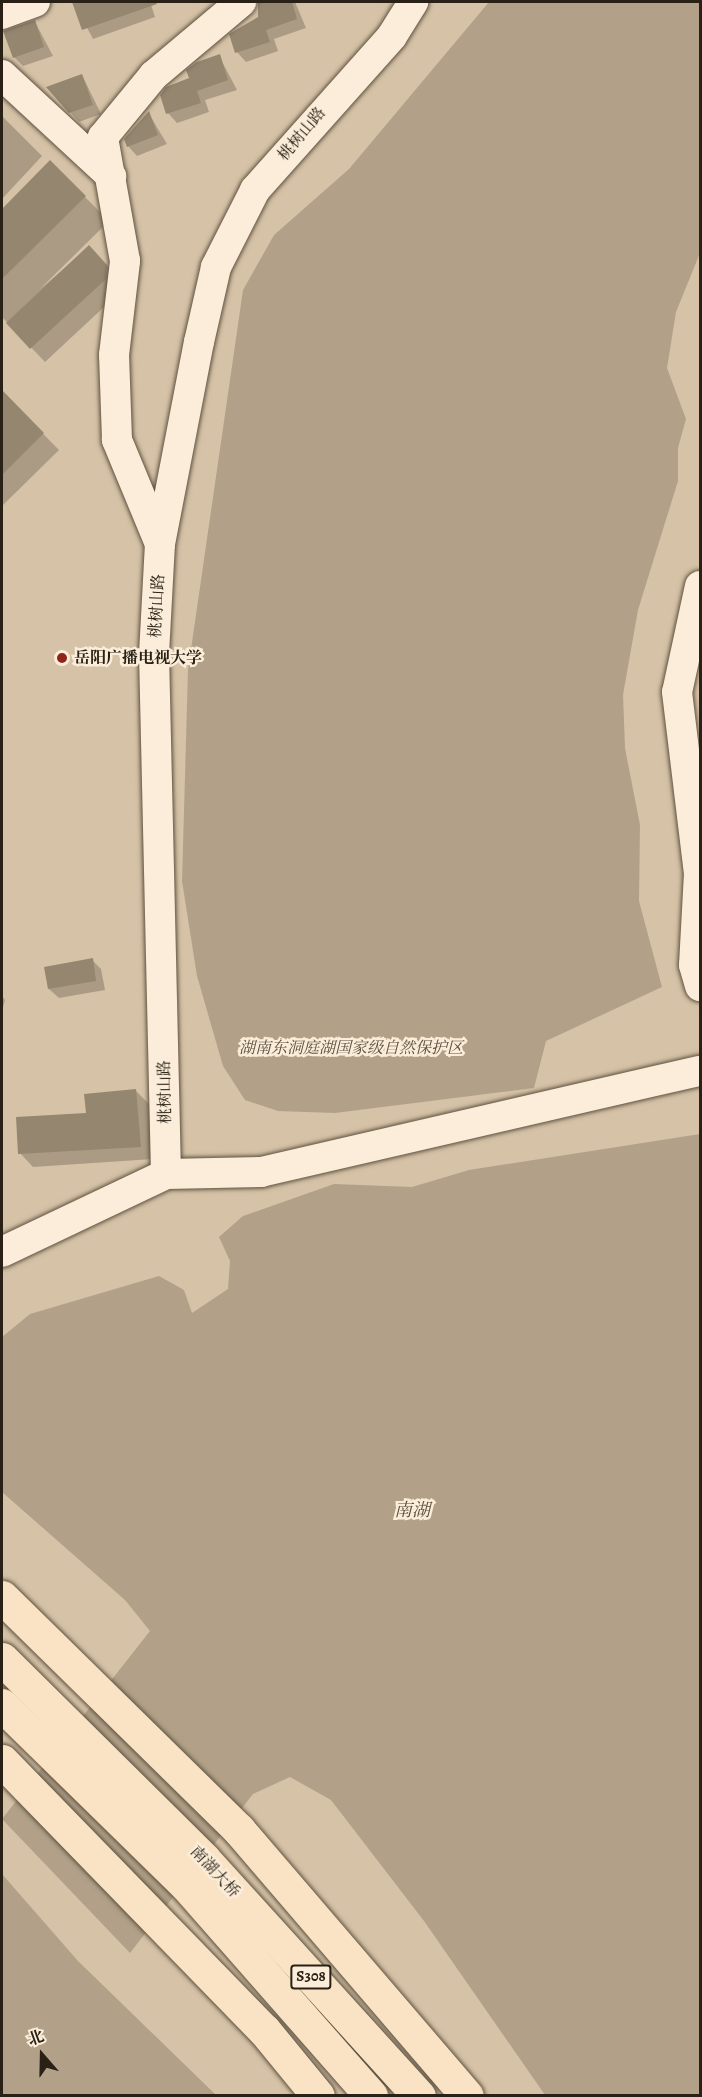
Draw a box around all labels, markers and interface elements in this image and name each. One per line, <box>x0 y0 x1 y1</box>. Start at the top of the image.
street label: 桃树山路 <box>274 103 330 165</box>
street label: 桃树山路 <box>146 574 168 638</box>
place label: 岳阳广播电视大学 <box>74 648 202 668</box>
marker: 岳阳广播电视大学 <box>55 651 69 665</box>
park label: 湖南东洞庭湖国家级自然保护区 <box>239 1038 463 1058</box>
street label: 桃树山路 <box>155 1060 175 1124</box>
water label: 南湖 <box>394 1499 430 1521</box>
street label: 南湖大桥 <box>186 1842 244 1902</box>
road number: S308 <box>290 1965 332 1989</box>
north arrow <box>12 2025 72 2085</box>
text: 北 <box>25 2025 47 2051</box>

